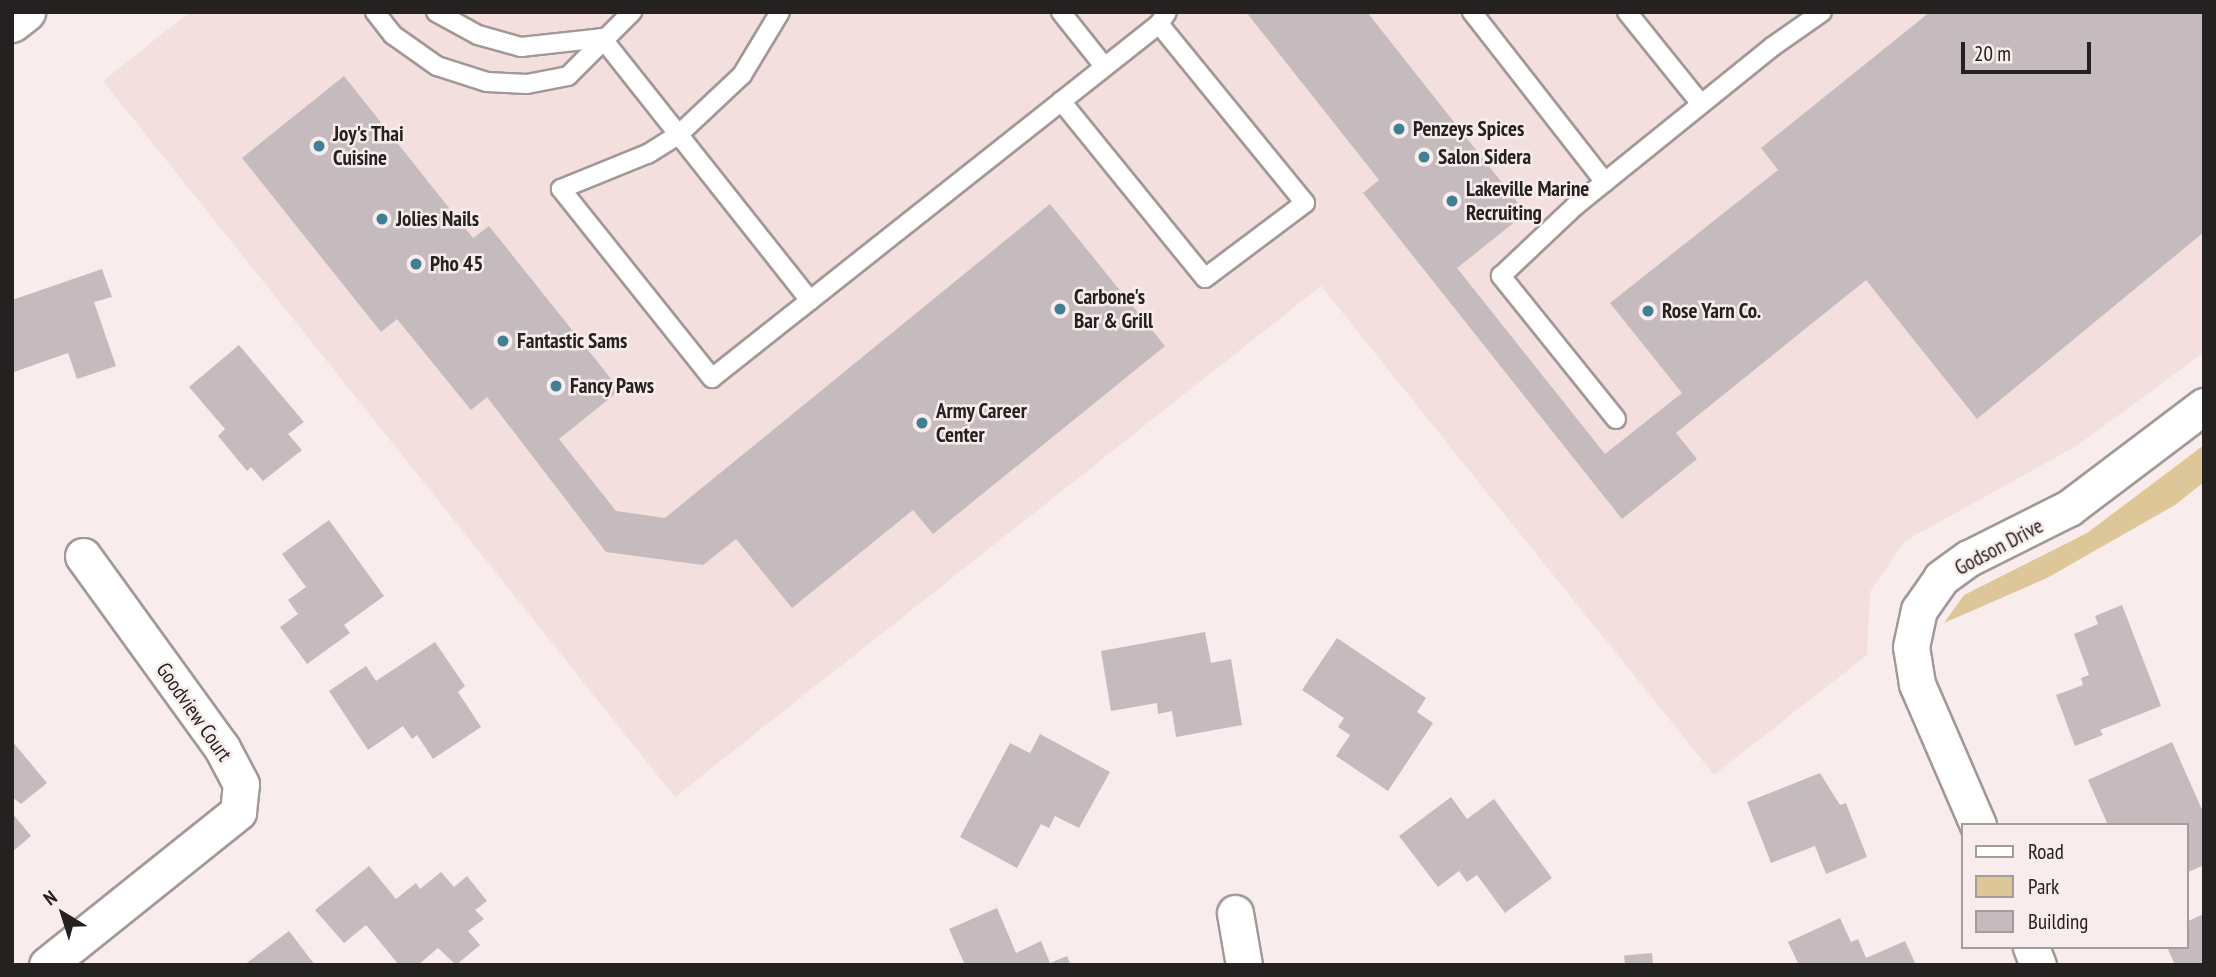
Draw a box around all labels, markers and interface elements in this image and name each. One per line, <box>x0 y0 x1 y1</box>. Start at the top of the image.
scale bar <box>1964 28 2094 72</box>
text: 20 m <box>1974 40 2011 67</box>
place label: Penzeys Spices <box>1413 116 1524 142</box>
place label: Joy's Thai Cuisine <box>333 121 404 171</box>
marker: Penzeys Spices <box>1391 121 1407 137</box>
marker: Joy's Thai Cuisine <box>311 138 327 154</box>
place label: Salon Sidera <box>1438 144 1531 170</box>
marker: Salon Sidera <box>1416 149 1432 165</box>
place label: Lakeville Marine Recruiting <box>1466 176 1589 226</box>
marker: Lakeville Marine Recruiting <box>1444 193 1460 209</box>
place label: Jolies Nails <box>396 206 479 232</box>
marker: Jolies Nails <box>374 211 390 227</box>
place label: Pho 45 <box>430 251 483 277</box>
marker: Pho 45 <box>408 256 424 272</box>
place label: Carbone's Bar & Grill <box>1074 284 1153 334</box>
place label: Rose Yarn Co. <box>1662 298 1762 324</box>
marker: Carbone's Bar & Grill <box>1052 301 1068 317</box>
marker: Rose Yarn Co. <box>1640 303 1656 319</box>
place label: Fantastic Sams <box>517 328 628 354</box>
marker: Fantastic Sams <box>495 333 511 349</box>
place label: Fancy Paws <box>570 373 655 399</box>
marker: Fancy Paws <box>548 378 564 394</box>
place label: Army Career Center <box>936 398 1028 448</box>
marker: Army Career Center <box>914 415 930 431</box>
street label: Godson Drive <box>1950 513 2048 581</box>
street label: Goodview Court <box>151 658 237 766</box>
legend <box>1960 823 2188 949</box>
text: Road <box>2028 838 2064 865</box>
text: Park <box>2028 873 2059 900</box>
north arrow <box>28 879 98 949</box>
text: N <box>39 885 61 910</box>
text: Building <box>2028 908 2088 935</box>

